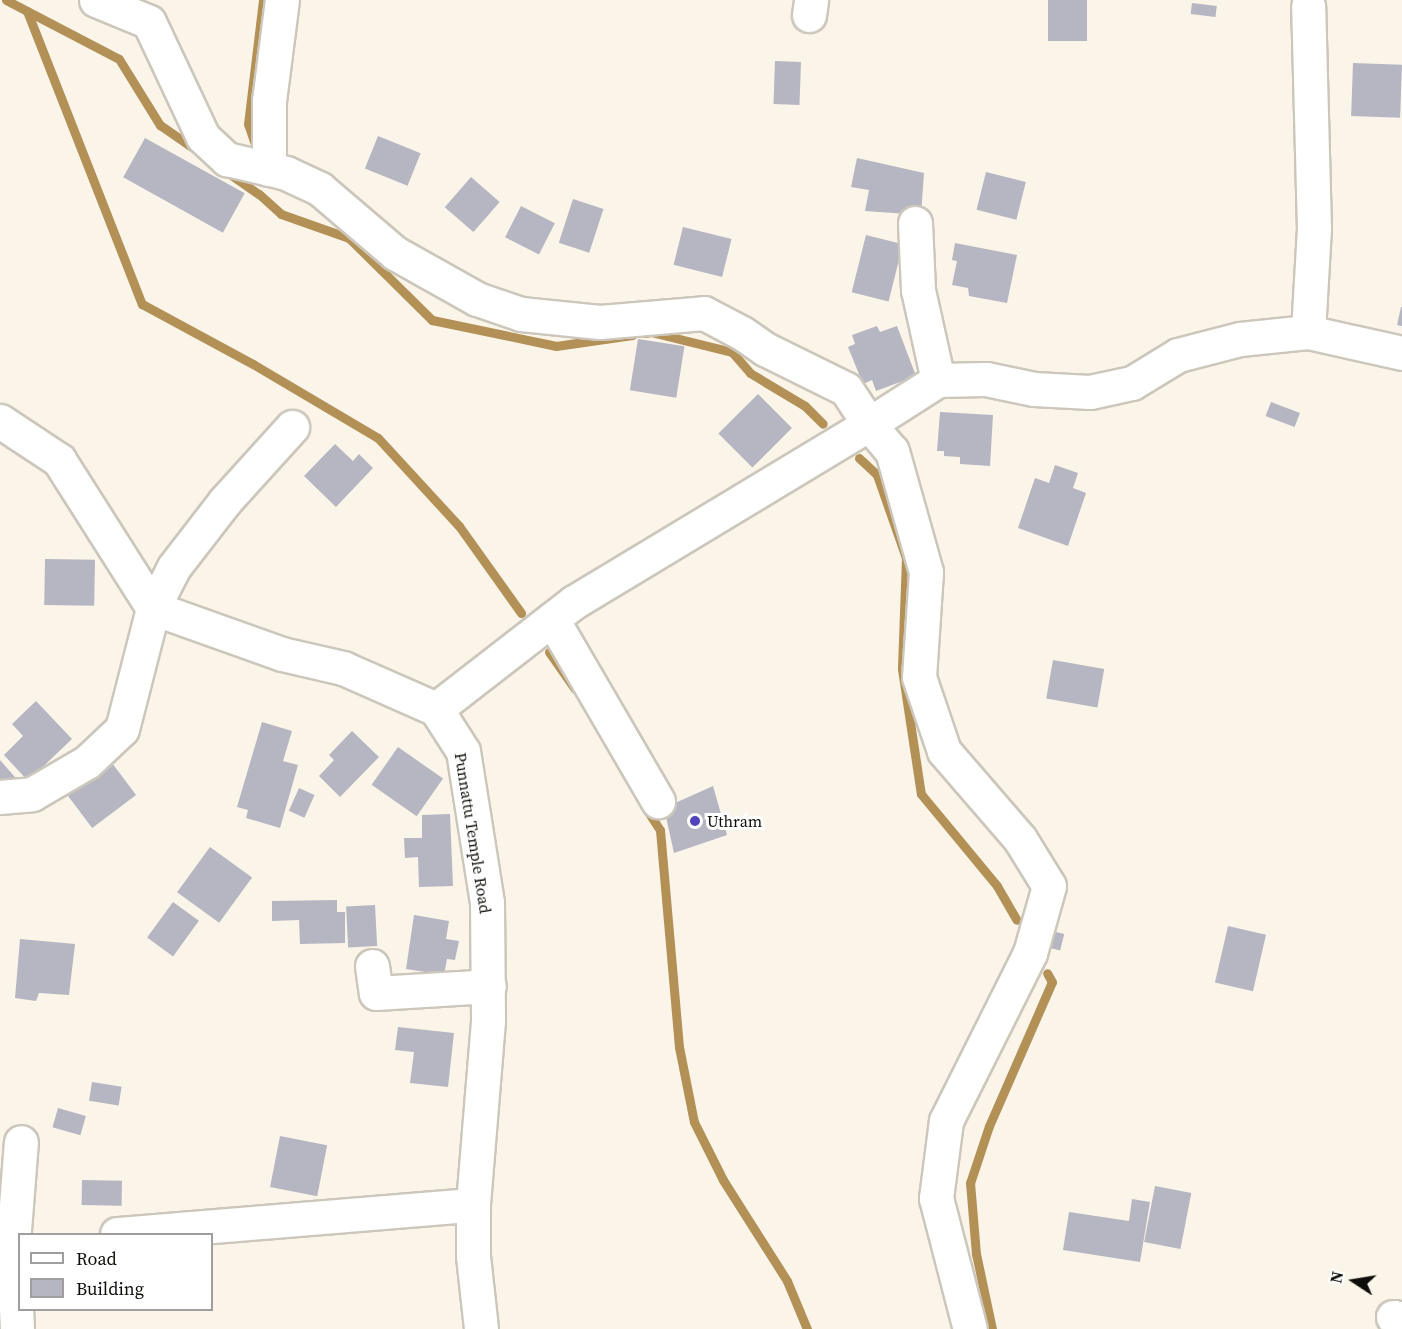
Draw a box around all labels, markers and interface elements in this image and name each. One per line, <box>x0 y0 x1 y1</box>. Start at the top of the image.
street label: Punnattu Temple Road <box>451 751 495 915</box>
place label: Uthram <box>707 811 762 831</box>
marker: Uthram <box>688 814 702 828</box>
legend <box>18 1233 213 1311</box>
text: Road <box>76 1246 117 1271</box>
north arrow <box>1324 1251 1384 1311</box>
text: N <box>1324 1269 1348 1285</box>
text: Building <box>76 1276 144 1301</box>

